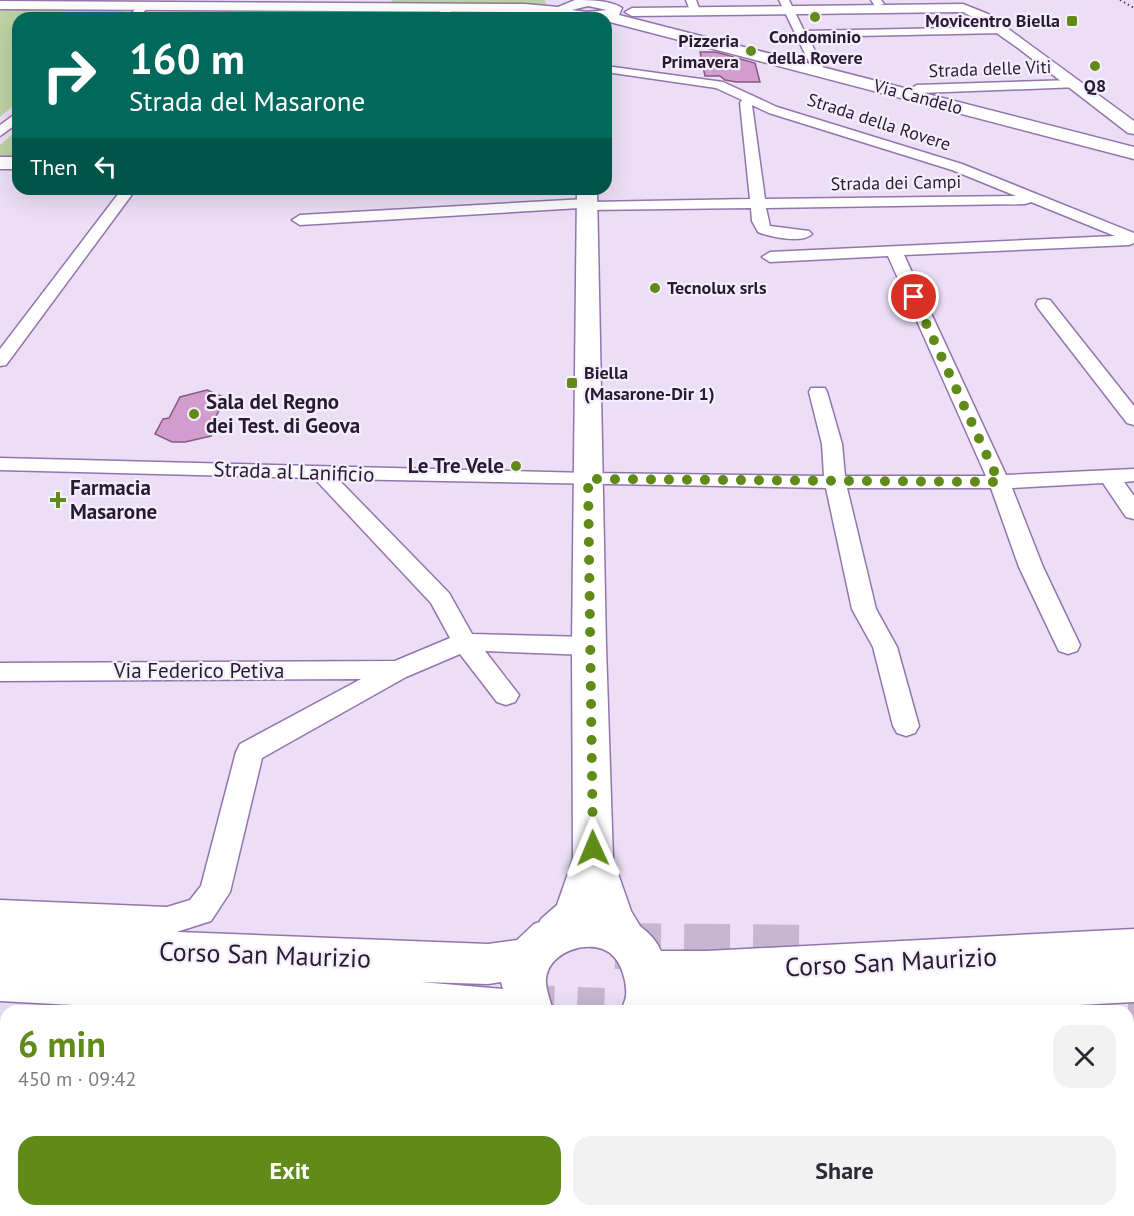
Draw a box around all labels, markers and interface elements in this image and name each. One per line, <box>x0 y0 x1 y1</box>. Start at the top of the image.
place label: Movicentro Biella <box>925 9 1060 32</box>
marker: Condominio della Rovere <box>808 10 822 24</box>
marker: Movicentro Biella <box>1065 14 1079 28</box>
place label: Condominio della Rovere <box>767 25 863 69</box>
place label: Pizzeria Primavera <box>662 29 739 73</box>
text: 160 m <box>129 31 245 86</box>
icon: right <box>30 36 108 114</box>
marker: Pizzeria Primavera <box>744 44 758 58</box>
street label: Strada delle Viti <box>928 55 1052 82</box>
marker: Q8 <box>1088 59 1102 73</box>
street label: Via Candelo <box>870 73 965 119</box>
place label: Q8 <box>1084 74 1106 97</box>
text: Strada del Masarone <box>129 84 365 118</box>
street label: Strada della Rovere <box>805 88 954 156</box>
icon: left <box>89 150 122 183</box>
text: Then <box>30 153 77 181</box>
street label: Strada dei Campi <box>830 170 962 195</box>
pin <box>888 271 939 322</box>
place label: Tecnolux srls <box>667 276 767 299</box>
icon: arrive <box>897 280 930 313</box>
marker: Tecnolux srls <box>648 281 662 295</box>
place label: Biella (Masarone-Dir 1) <box>584 361 715 405</box>
marker: Biella (Masarone-Dir 1) <box>565 376 579 390</box>
place label: Sala del Regno dei Test. di Geova <box>206 388 360 439</box>
marker: Sala del Regno dei Test. di Geova <box>187 407 201 421</box>
place label: Le Tre Vele <box>408 452 504 479</box>
street label: Strada al Lanificio <box>213 455 375 488</box>
marker: Le Tre Vele <box>509 459 523 473</box>
place label: Farmacia Masarone <box>70 474 157 525</box>
marker: Farmacia Masarone <box>51 493 65 507</box>
street label: Via Federico Petiva <box>113 657 284 684</box>
position arrow <box>561 816 625 880</box>
street label: Corso San Maurizio <box>158 934 372 975</box>
street label: Corso San Maurizio <box>784 939 998 984</box>
text: 6 min <box>18 1020 106 1067</box>
button: close <box>1053 1025 1116 1088</box>
text: 450 m · 09:42 <box>18 1066 136 1092</box>
button: Exit <box>18 1136 561 1205</box>
button: Share <box>573 1136 1116 1205</box>

